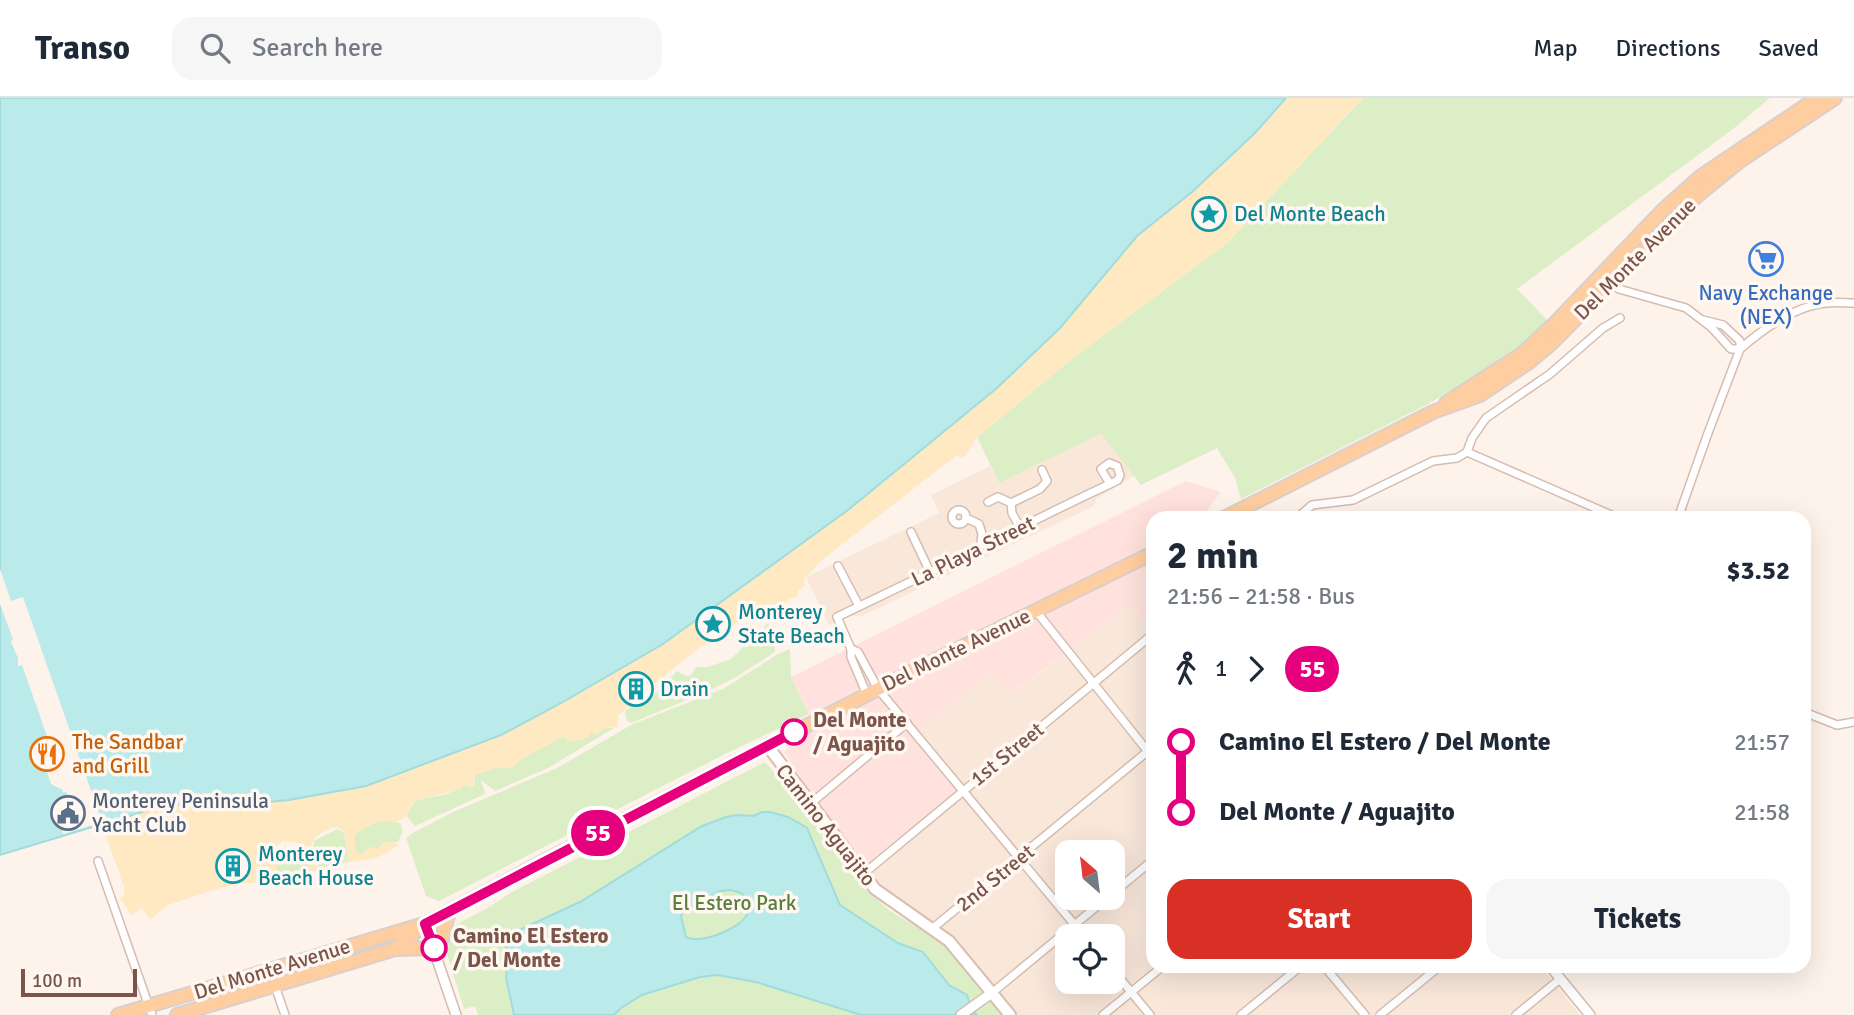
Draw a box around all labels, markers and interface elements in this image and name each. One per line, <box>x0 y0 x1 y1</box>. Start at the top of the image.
search box <box>172 17 662 80</box>
text: Transo <box>35 28 130 69</box>
icon: search <box>196 29 234 67</box>
text: Search here <box>252 32 383 64</box>
text: Map <box>1533 33 1578 63</box>
text: Directions <box>1616 33 1721 63</box>
text: Saved <box>1759 33 1819 63</box>
street label: Del Monte Avenue <box>1568 192 1702 326</box>
place icon: Del Monte Beach <box>1190 195 1228 233</box>
place label: Del Monte Beach <box>1234 201 1386 227</box>
supermarket icon: Navy Exchange (NEX) <box>1747 240 1785 278</box>
place label: Navy Exchange (NEX) <box>1699 280 1833 330</box>
street label: La Playa Street <box>907 510 1039 592</box>
text: 2 min <box>1167 532 1259 579</box>
text: $3.52 <box>1726 555 1790 587</box>
text: 21:56 – 21:58 · Bus <box>1167 582 1355 611</box>
place label: Monterey State Beach <box>738 599 845 649</box>
street label: Del Monte Avenue <box>877 603 1035 697</box>
place icon: Monterey State Beach <box>694 605 732 643</box>
icon: walk <box>1167 650 1205 688</box>
icon: forward <box>1237 650 1275 688</box>
text: 1 <box>1215 654 1227 683</box>
text: 55 <box>1299 654 1325 684</box>
building icon: Drain <box>617 670 655 708</box>
place label: Drain <box>660 676 709 702</box>
place label: Del Monte / Aguajito <box>813 707 907 757</box>
street label: 1st Street <box>965 716 1049 792</box>
marker: Del Monte / Aguajito <box>781 719 807 745</box>
text: Camino El Estero / Del Monte <box>1219 726 1551 758</box>
text: 21:57 <box>1734 728 1790 757</box>
place label: The Sandbar and Grill <box>72 729 184 779</box>
restaurant icon: The Sandbar and Grill <box>28 735 66 773</box>
street label: Camino Aguajito <box>770 759 882 891</box>
place label: Monterey Peninsula Yacht Club <box>92 788 269 838</box>
public building icon: Monterey Peninsula Yacht Club <box>49 794 87 832</box>
text: Del Monte / Aguajito <box>1219 796 1455 828</box>
text: 21:58 <box>1734 798 1790 827</box>
line badge: 55 <box>566 810 630 856</box>
text: 55 <box>585 818 611 848</box>
street label: 2nd Street <box>951 839 1039 917</box>
north arrow <box>1055 840 1125 910</box>
map controls <box>1055 840 1125 994</box>
place label: Monterey Beach House <box>258 841 374 891</box>
building icon: Monterey Beach House <box>214 847 252 885</box>
button: Start <box>1167 879 1472 959</box>
button: Tickets <box>1486 879 1790 959</box>
park label: El Estero Park <box>672 890 797 916</box>
place label: Camino El Estero / Del Monte <box>453 923 609 973</box>
button: locate <box>1055 924 1125 994</box>
street label: Del Monte Avenue <box>191 933 353 1005</box>
marker: Camino El Estero / Del Monte <box>421 935 447 961</box>
scale bar <box>21 966 136 998</box>
text: 100 m <box>32 969 82 993</box>

